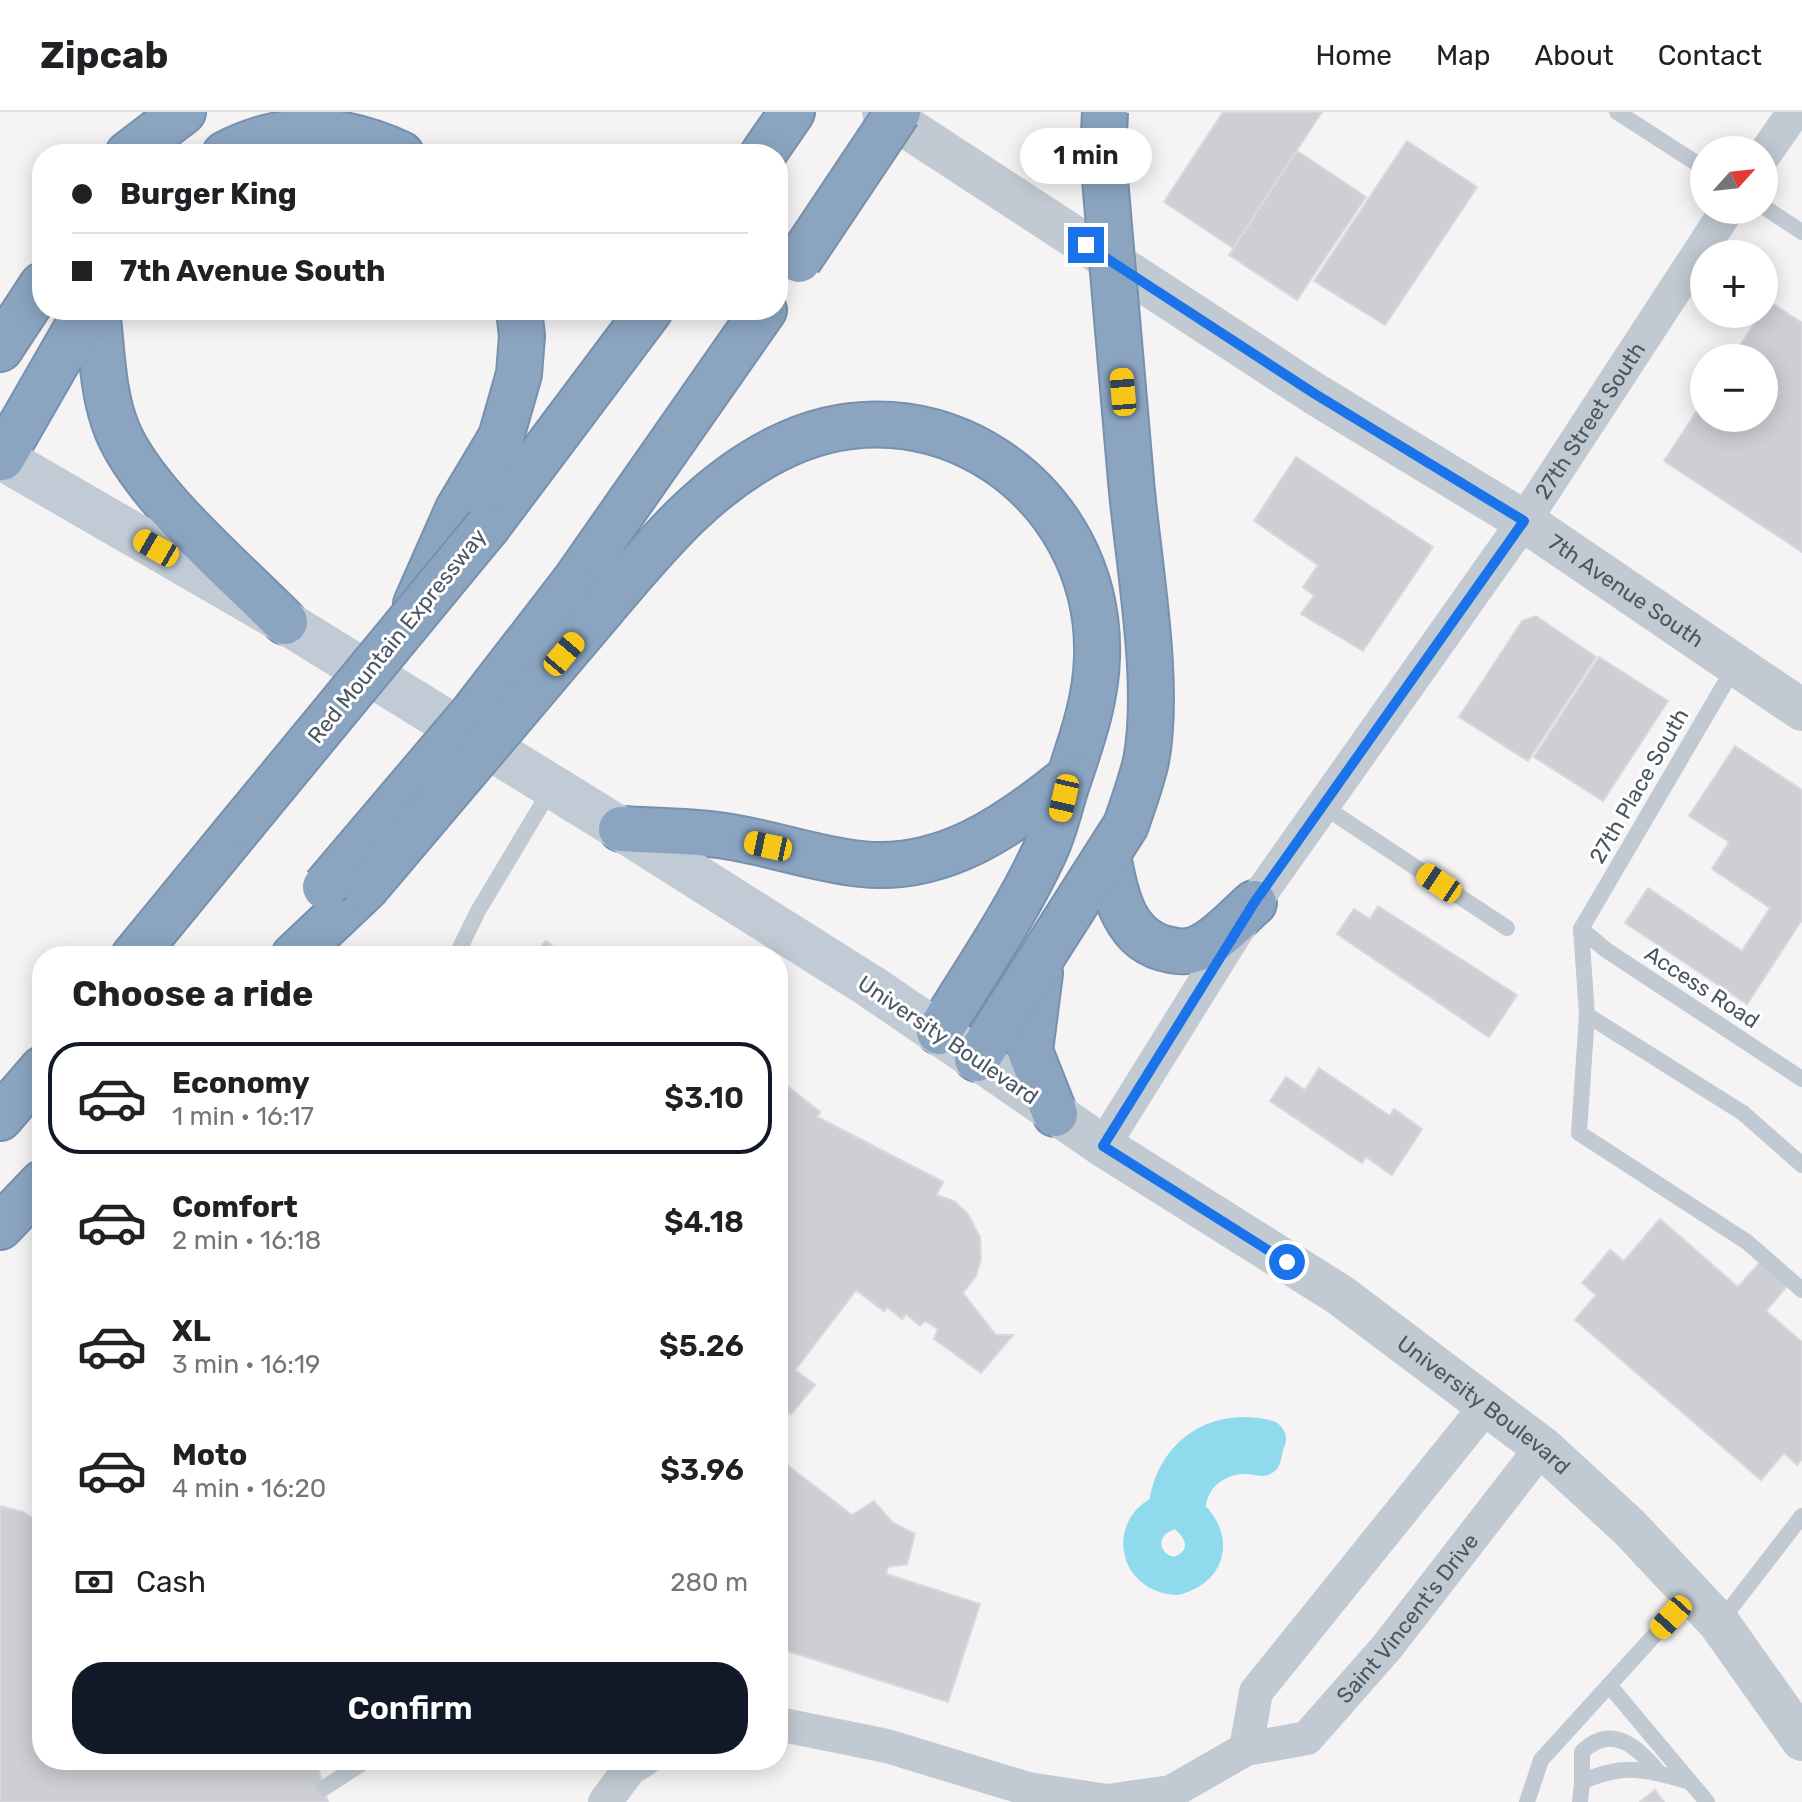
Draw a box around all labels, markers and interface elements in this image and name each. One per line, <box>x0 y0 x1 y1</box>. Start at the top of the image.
text: Zipcab <box>40 32 168 78</box>
text: Home <box>1315 39 1392 72</box>
text: Map <box>1436 39 1490 72</box>
text: About <box>1534 39 1614 72</box>
text: Contact <box>1658 39 1762 72</box>
callout: 1 min <box>1020 129 1152 185</box>
north arrow <box>1690 136 1778 224</box>
map controls <box>1690 136 1778 432</box>
text: 1 min <box>1053 140 1119 171</box>
text: Burger King <box>120 176 297 212</box>
route end <box>1068 227 1104 263</box>
button: + <box>1690 240 1778 328</box>
text: 7th Avenue South <box>120 253 385 289</box>
street label: 27th Street South <box>1529 337 1651 504</box>
button: − <box>1690 344 1778 432</box>
car <box>1109 367 1137 417</box>
street label: Red Mountain Expressway <box>302 523 492 749</box>
car <box>129 526 183 570</box>
street label: 7th Avenue South <box>1543 528 1709 653</box>
car <box>539 628 589 680</box>
street label: 27th Place South <box>1584 704 1694 868</box>
car <box>1047 772 1081 824</box>
car <box>742 829 794 863</box>
car <box>1412 860 1466 906</box>
street label: Access Road <box>1640 940 1764 1034</box>
street label: University Boulevard <box>853 970 1043 1110</box>
text: Choose a ride <box>72 972 313 1015</box>
icon: car <box>76 1062 148 1134</box>
text: Economy <box>172 1065 310 1101</box>
text: $3.10 <box>664 1080 744 1116</box>
text: 1 min · 16:17 <box>172 1101 314 1132</box>
icon: car <box>76 1186 148 1258</box>
text: Comfort <box>172 1189 298 1225</box>
text: $4.18 <box>664 1204 744 1240</box>
text: 2 min · 16:18 <box>172 1225 321 1256</box>
route start <box>1269 1244 1305 1280</box>
icon: car <box>76 1310 148 1382</box>
text: XL <box>172 1313 211 1349</box>
text: $5.26 <box>659 1328 744 1364</box>
street label: University Boulevard <box>1392 1329 1576 1480</box>
text: 3 min · 16:19 <box>172 1349 321 1380</box>
icon: car <box>76 1434 148 1506</box>
text: Moto <box>172 1437 247 1473</box>
text: $3.96 <box>660 1452 744 1488</box>
text: 4 min · 16:20 <box>172 1473 326 1504</box>
street label: Saint Vincent's Drive <box>1330 1527 1484 1709</box>
icon: cash <box>72 1560 116 1604</box>
text: Cash <box>136 1564 206 1600</box>
text: 280 m <box>670 1567 748 1598</box>
car <box>1646 1591 1696 1643</box>
button: Confirm <box>72 1662 748 1754</box>

